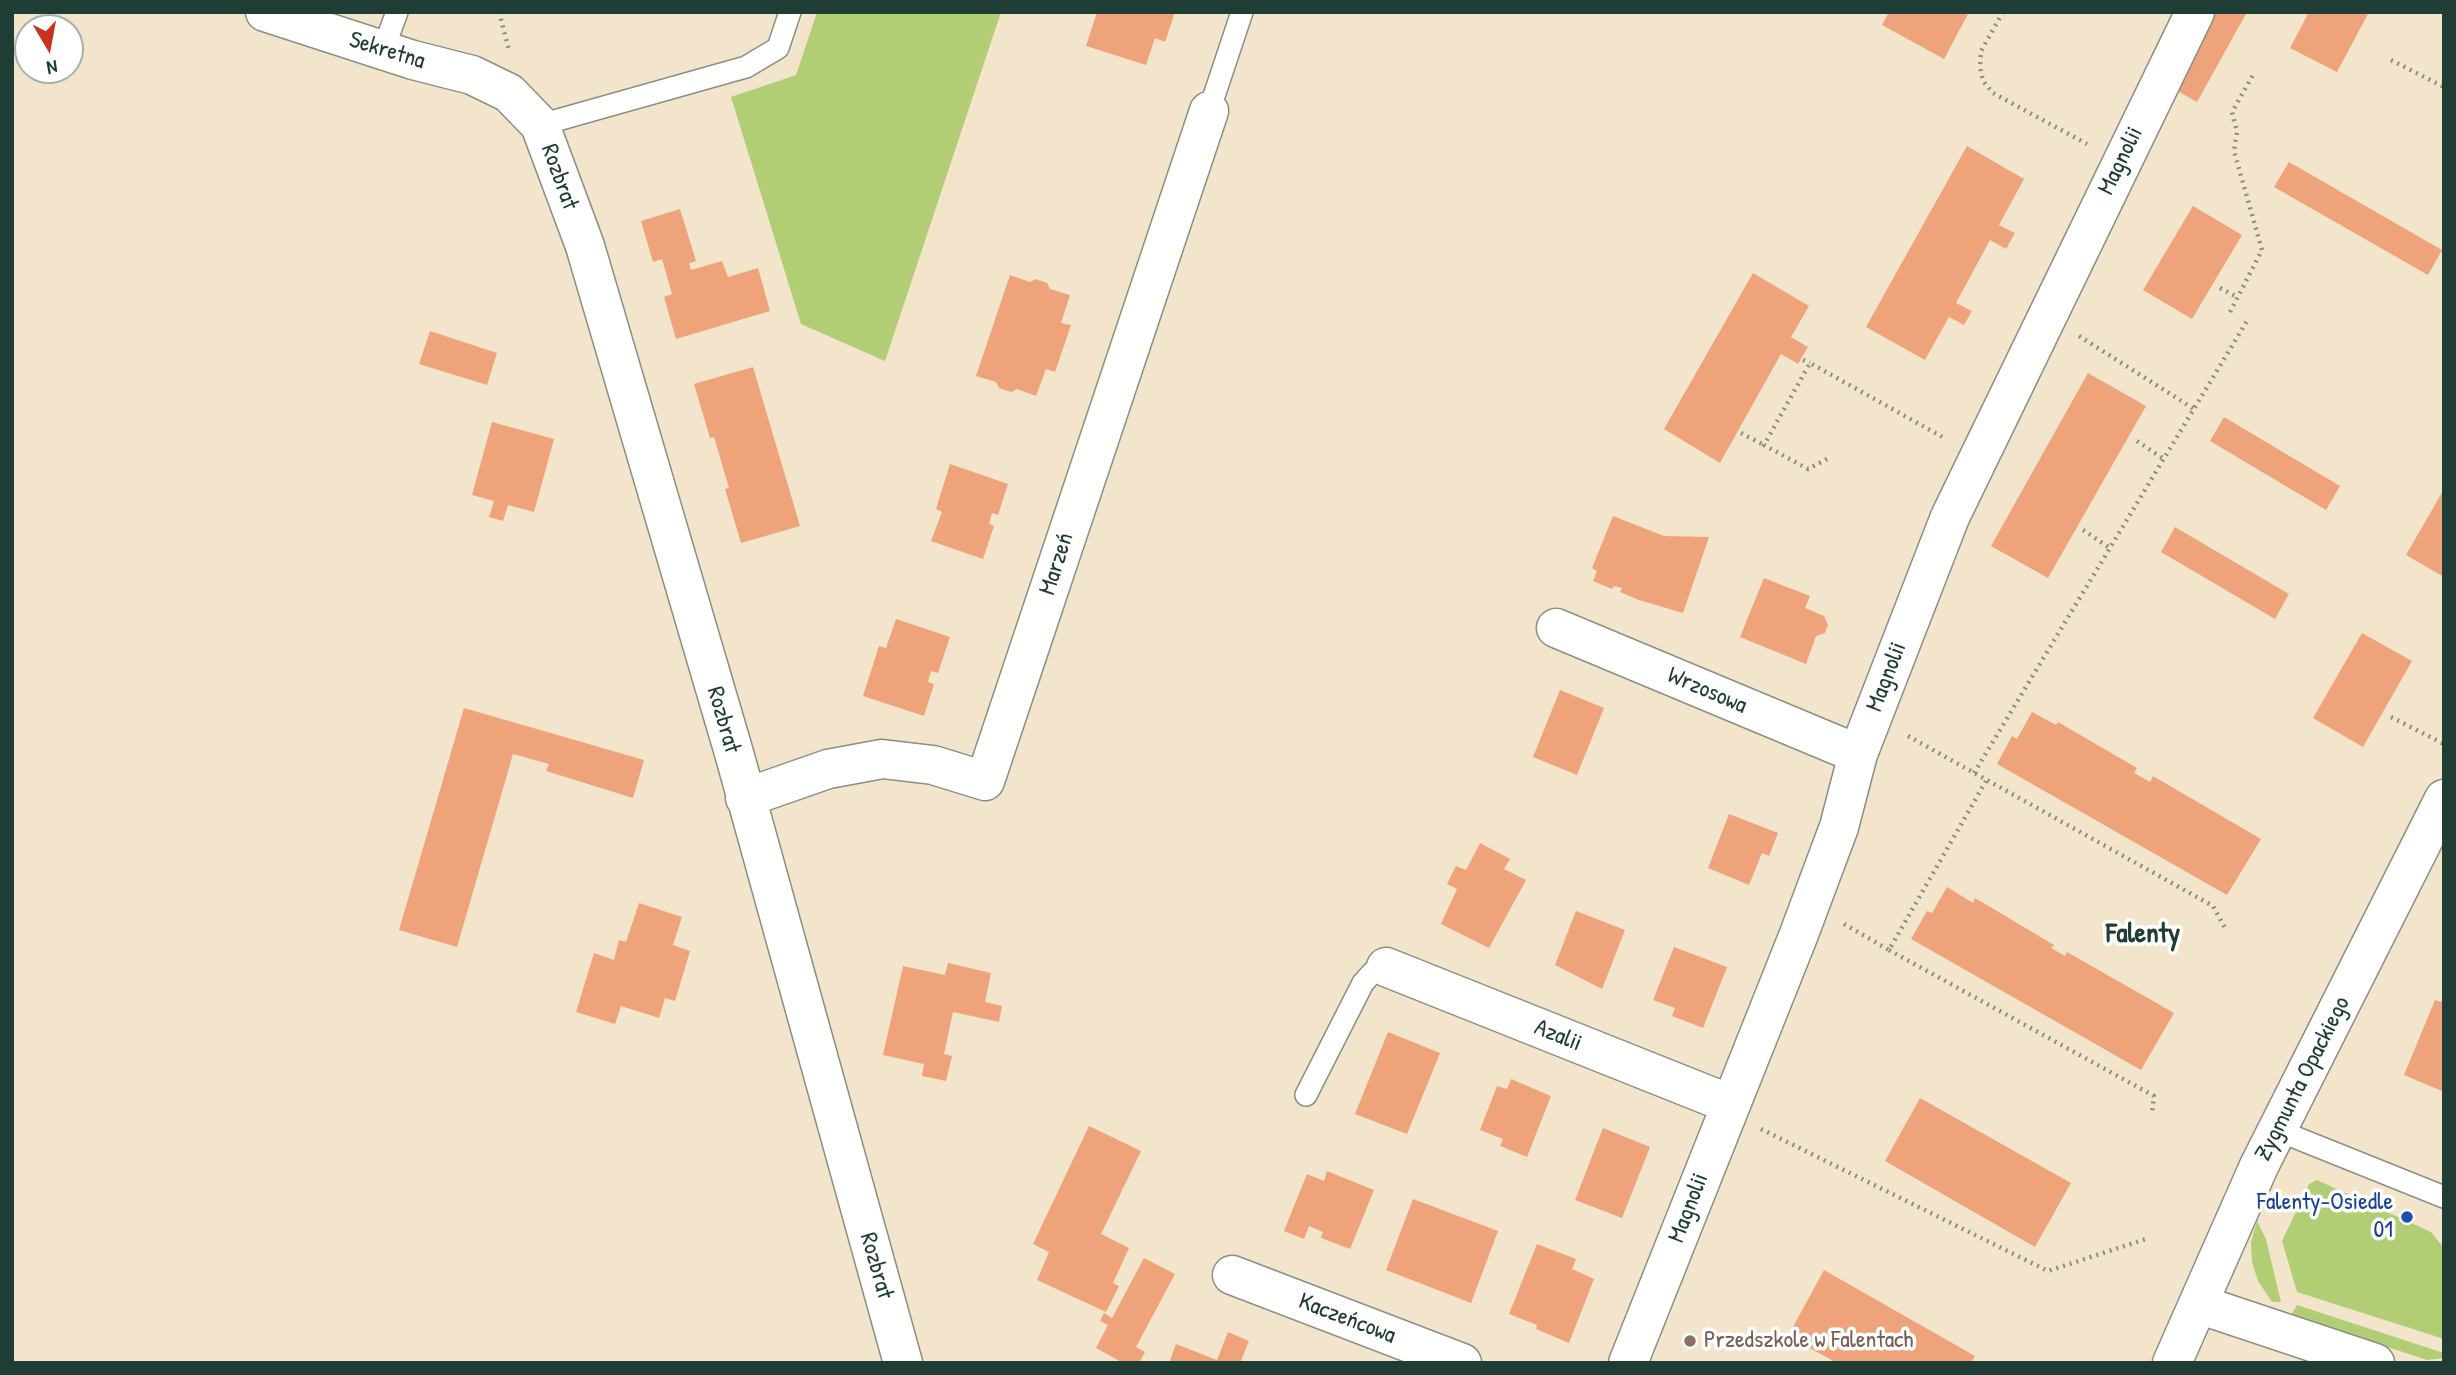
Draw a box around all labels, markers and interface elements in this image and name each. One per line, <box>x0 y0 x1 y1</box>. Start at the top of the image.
north arrow <box>14 14 84 84</box>
street label: Sekretna <box>346 26 428 76</box>
text: N <box>45 54 60 81</box>
street label: Magnolii <box>2092 122 2150 200</box>
street label: Rozbrat <box>534 140 584 214</box>
street label: Marzeń <box>1033 529 1081 599</box>
street label: Magnolii <box>1861 638 1913 716</box>
street label: Wrzosowa <box>1663 661 1751 721</box>
street label: Rozbrat <box>700 684 746 756</box>
district label: Falenty <box>2106 918 2180 952</box>
street label: Zygmunta Opackiego <box>2249 992 2357 1166</box>
street label: Azalii <box>1530 1014 1586 1058</box>
street label: Magnolii <box>1663 1169 1715 1247</box>
place label: Falenty-Osiedle 01 <box>2257 1189 2393 1245</box>
marker: Falenty-Osiedle 01 <box>2399 1209 2415 1225</box>
street label: Rozbrat <box>853 1230 899 1302</box>
street label: Kaczeńcowa <box>1294 1287 1400 1351</box>
place label: Przedszkole w Falentach <box>1704 1327 1913 1355</box>
marker: Przedszkole w Falentach <box>1682 1333 1698 1349</box>

